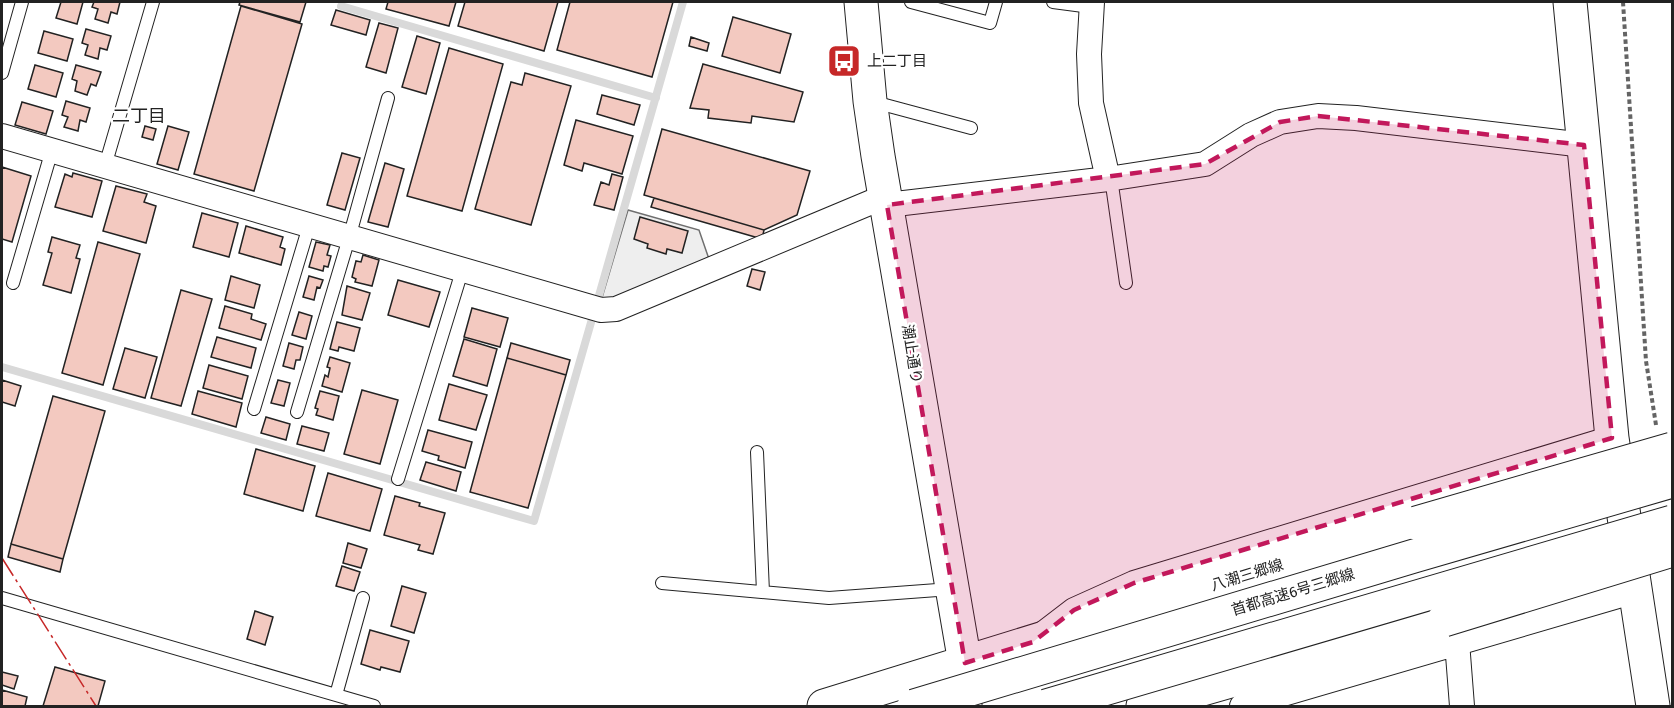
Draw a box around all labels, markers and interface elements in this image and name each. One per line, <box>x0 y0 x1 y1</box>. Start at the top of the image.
bus stop icon: 上二丁目 <box>826 43 862 79</box>
place label: 上二丁目 <box>867 52 927 70</box>
district label: 二丁目 <box>112 105 166 127</box>
street label: 潮止通り <box>898 323 926 385</box>
street label: 八潮三郷線 <box>1208 555 1286 595</box>
street label: 首都高速6号三郷線 <box>1229 565 1357 619</box>

